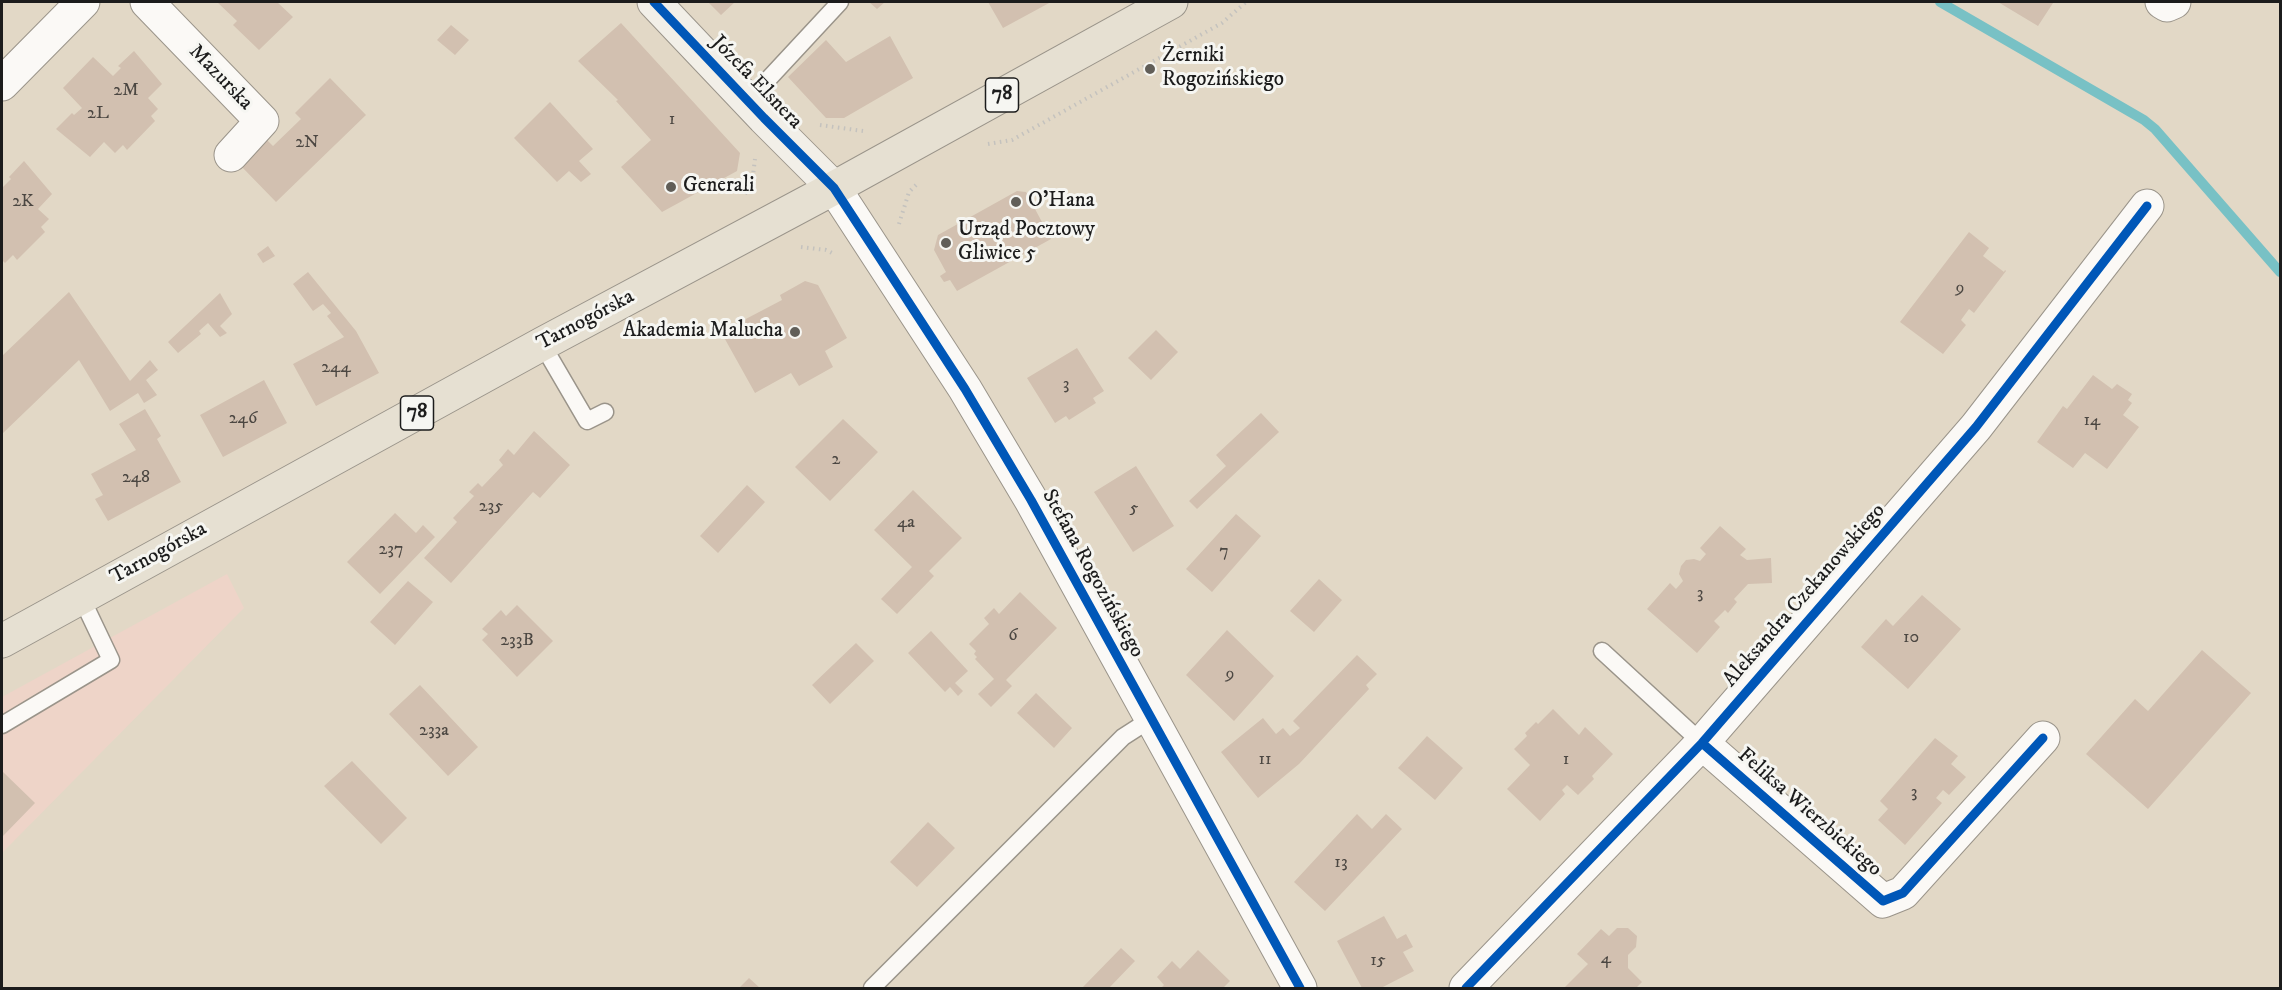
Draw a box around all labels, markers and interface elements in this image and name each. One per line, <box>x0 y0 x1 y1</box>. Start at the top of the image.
street label: Józefa Elsnera <box>705 31 807 135</box>
street label: Mazurska <box>183 40 257 116</box>
place label: Żerniki Rogozińskiego <box>1162 44 1284 94</box>
marker: Żerniki Rogozińskiego <box>1143 62 1157 76</box>
road number: 78 <box>986 78 1018 112</box>
house number: 2M <box>113 80 139 102</box>
house number: 2L <box>87 103 109 125</box>
house number: 1 <box>669 109 675 131</box>
house number: 2N <box>295 132 319 154</box>
place label: Generali <box>683 174 754 200</box>
marker: Generali <box>664 180 678 194</box>
place label: O'Hana <box>1028 189 1095 215</box>
house number: 2K <box>12 191 34 213</box>
marker: O'Hana <box>1009 195 1023 209</box>
place label: Urząd Pocztowy Gliwice 5 <box>958 218 1095 268</box>
marker: Urząd Pocztowy Gliwice 5 <box>939 236 953 250</box>
house number: 9 <box>1956 278 1964 300</box>
street label: Tarnogórska <box>533 285 639 357</box>
place label: Akademia Malucha <box>623 319 783 345</box>
marker: Akademia Malucha <box>788 325 802 339</box>
house number: 244 <box>321 357 351 379</box>
house number: 3 <box>1063 374 1069 396</box>
road number: 78 <box>400 396 434 430</box>
house number: 246 <box>229 408 257 430</box>
house number: 14 <box>2084 410 2100 432</box>
house number: 2 <box>832 449 840 471</box>
house number: 248 <box>122 467 150 489</box>
street label: Stefana Rogozińskiego <box>1035 485 1149 663</box>
house number: 235 <box>479 496 503 518</box>
house number: 5 <box>1130 498 1138 520</box>
street label: Aleksandra Czekanowskiego <box>1719 499 1891 693</box>
house number: 4a <box>897 512 915 534</box>
street label: Tarnogórska <box>106 517 212 591</box>
house number: 237 <box>378 539 404 561</box>
house number: 7 <box>1219 541 1229 563</box>
house number: 3 <box>1697 583 1703 605</box>
house number: 6 <box>1008 625 1018 647</box>
house number: 10 <box>1903 627 1919 649</box>
house number: 233B <box>500 630 534 652</box>
house number: 9 <box>1226 664 1234 686</box>
house number: 233a <box>419 720 449 742</box>
street label: Feliksa Wierzbickiego <box>1732 743 1886 883</box>
house number: 11 <box>1258 749 1272 771</box>
house number: 1 <box>1563 749 1569 771</box>
house number: 3 <box>1911 782 1917 804</box>
house number: 13 <box>1334 852 1348 874</box>
house number: 4 <box>1601 948 1611 970</box>
house number: 15 <box>1370 950 1386 972</box>

